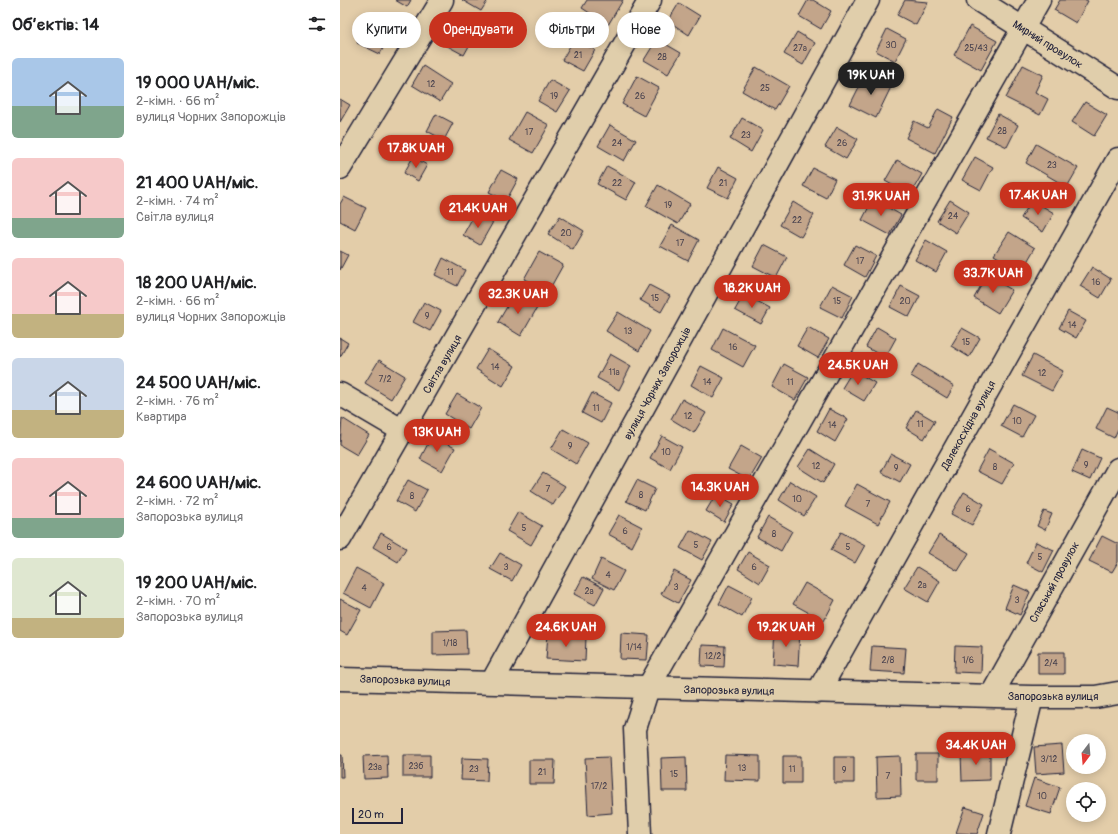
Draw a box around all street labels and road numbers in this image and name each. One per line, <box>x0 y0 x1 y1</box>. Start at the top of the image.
street label: Мирний провулок <box>1010 18 1085 71</box>
street label: вулиця Чорних Запорожців <box>621 325 694 442</box>
street label: Світла вулиця <box>420 333 465 396</box>
street label: Далекосхідна вулиця <box>938 378 998 473</box>
street label: Спаський провулок <box>1027 539 1082 625</box>
street label: Запорозька вулиця <box>359 672 451 689</box>
street label: Запорозька вулиця <box>684 683 774 698</box>
street label: Запорозька вулиця <box>1008 690 1098 703</box>

